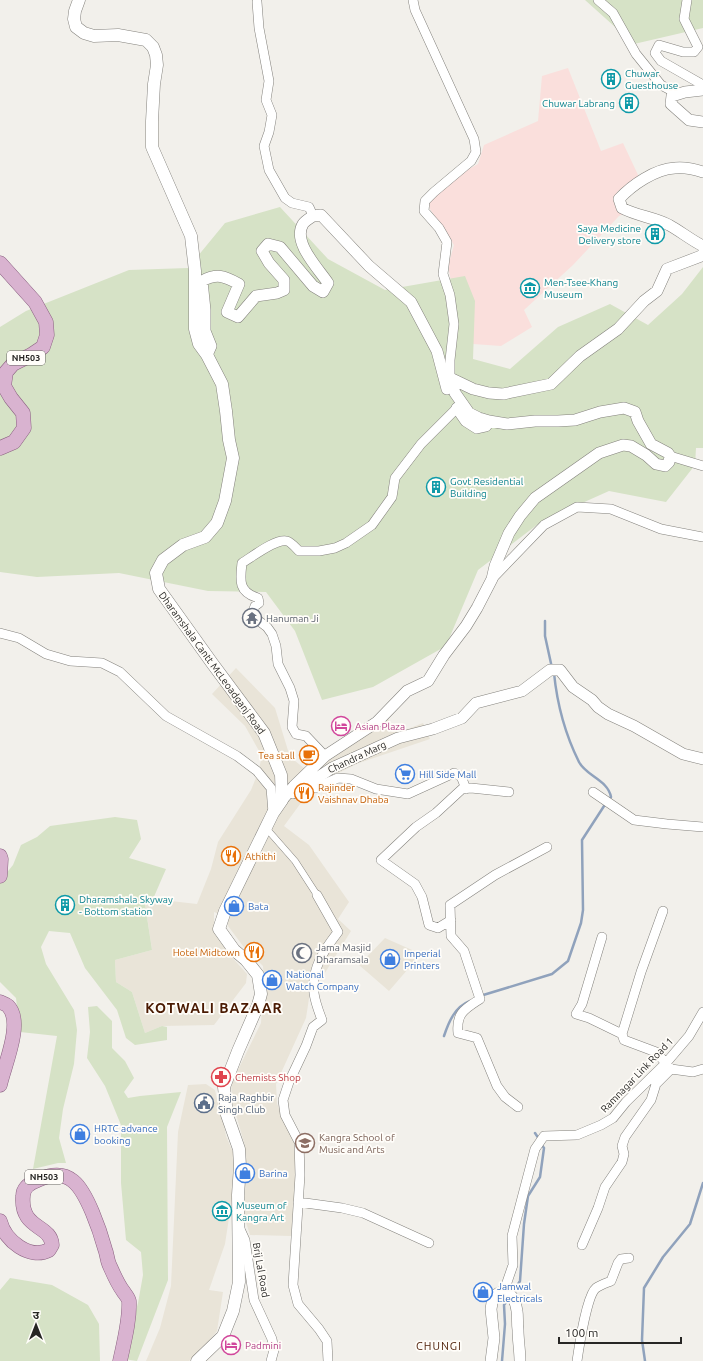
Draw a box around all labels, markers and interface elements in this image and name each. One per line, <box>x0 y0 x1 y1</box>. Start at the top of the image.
building icon: Chuwar Guesthouse <box>600 68 622 90</box>
place label: Chuwar Guesthouse <box>625 68 678 91</box>
building icon: Chuwar Labrang <box>618 92 640 114</box>
place label: Chuwar Labrang <box>542 98 615 109</box>
place label: Saya Medicine Delivery store <box>578 223 641 246</box>
building icon: Saya Medicine Delivery store <box>644 223 666 245</box>
museum icon: Men-Tsee-Khang Museum <box>519 277 541 299</box>
place label: Men-Tsee-Khang Museum <box>544 277 618 300</box>
road number: NH503 <box>7 351 45 365</box>
building icon: Govt Residential Building <box>425 476 447 498</box>
place label: Govt Residential Building <box>450 476 524 499</box>
street label: Dharamshala Cantt McLeoadganj Road <box>157 590 267 736</box>
temple icon: Hanuman Ji <box>241 607 263 629</box>
place label: Hanuman Ji <box>266 613 319 624</box>
hotel icon: Asian Plaza <box>330 715 352 737</box>
place label: Asian Plaza <box>355 721 405 732</box>
street label: Chandra Marg <box>326 739 388 775</box>
cafe icon: Tea stall <box>298 744 320 766</box>
place label: Tea stall <box>258 750 295 761</box>
supermarket icon: Hill Side Mall <box>394 763 416 785</box>
place label: Hill Side Mall <box>419 769 477 780</box>
restaurant icon: Rajinder Vaishnav Dhaba <box>293 782 315 804</box>
place label: Rajinder Vaishnav Dhaba <box>318 782 389 805</box>
restaurant icon: Athithi <box>220 845 242 867</box>
place label: Athithi <box>245 851 276 862</box>
building icon: Dharamshala Skyway - Bottom station <box>54 894 76 916</box>
place label: Dharamshala Skyway - Bottom station <box>79 894 173 917</box>
shop icon: Bata <box>223 895 245 917</box>
place label: Bata <box>248 901 269 912</box>
restaurant icon: Hotel Midtown <box>243 941 265 963</box>
mosque icon: Jama Masjid Dharamsala <box>291 942 313 964</box>
place label: Jama Masjid Dharamsala <box>316 942 371 965</box>
place label: Hotel Midtown <box>173 947 240 958</box>
shop icon: Imperial Printers <box>379 948 401 970</box>
place label: Imperial Printers <box>404 948 441 971</box>
shop icon: National Watch Company <box>261 969 283 991</box>
place label: National Watch Company <box>286 969 359 992</box>
district label: KOTWALI BAZAAR <box>145 1000 283 1016</box>
street label: Ramnagar Link Road 1 <box>599 1035 675 1115</box>
pharmacy icon: Chemists Shop <box>210 1066 232 1088</box>
place label: Chemists Shop <box>235 1072 301 1083</box>
public building icon: Raja Raghbir Singh Club <box>193 1092 215 1114</box>
place label: Raja Raghbir Singh Club <box>218 1092 274 1115</box>
shop icon: HRTC advance booking <box>69 1123 91 1145</box>
place label: HRTC advance booking <box>94 1123 158 1146</box>
school or university icon: Kangra School of Music and Arts <box>294 1132 316 1154</box>
place label: Kangra School of Music and Arts <box>319 1132 395 1155</box>
shop icon: Barina <box>234 1162 256 1184</box>
place label: Barina <box>259 1168 288 1179</box>
road number: NH503 <box>25 1170 63 1184</box>
museum icon: Museum of Kangra Art <box>211 1200 233 1222</box>
place label: Museum of Kangra Art <box>236 1200 287 1223</box>
street label: Brij Lal Road <box>251 1242 271 1298</box>
shop icon: Jamwal Electricals <box>472 1281 494 1303</box>
place label: Jamwal Electricals <box>497 1281 542 1304</box>
north arrow <box>16 1305 56 1345</box>
text: उ <box>33 1309 40 1321</box>
scale bar <box>559 1319 681 1345</box>
text: 100 m <box>565 1326 598 1339</box>
hotel icon: Padmini <box>220 1334 242 1356</box>
place label: Padmini <box>245 1340 281 1351</box>
district label: CHUNGI <box>416 1340 462 1352</box>

